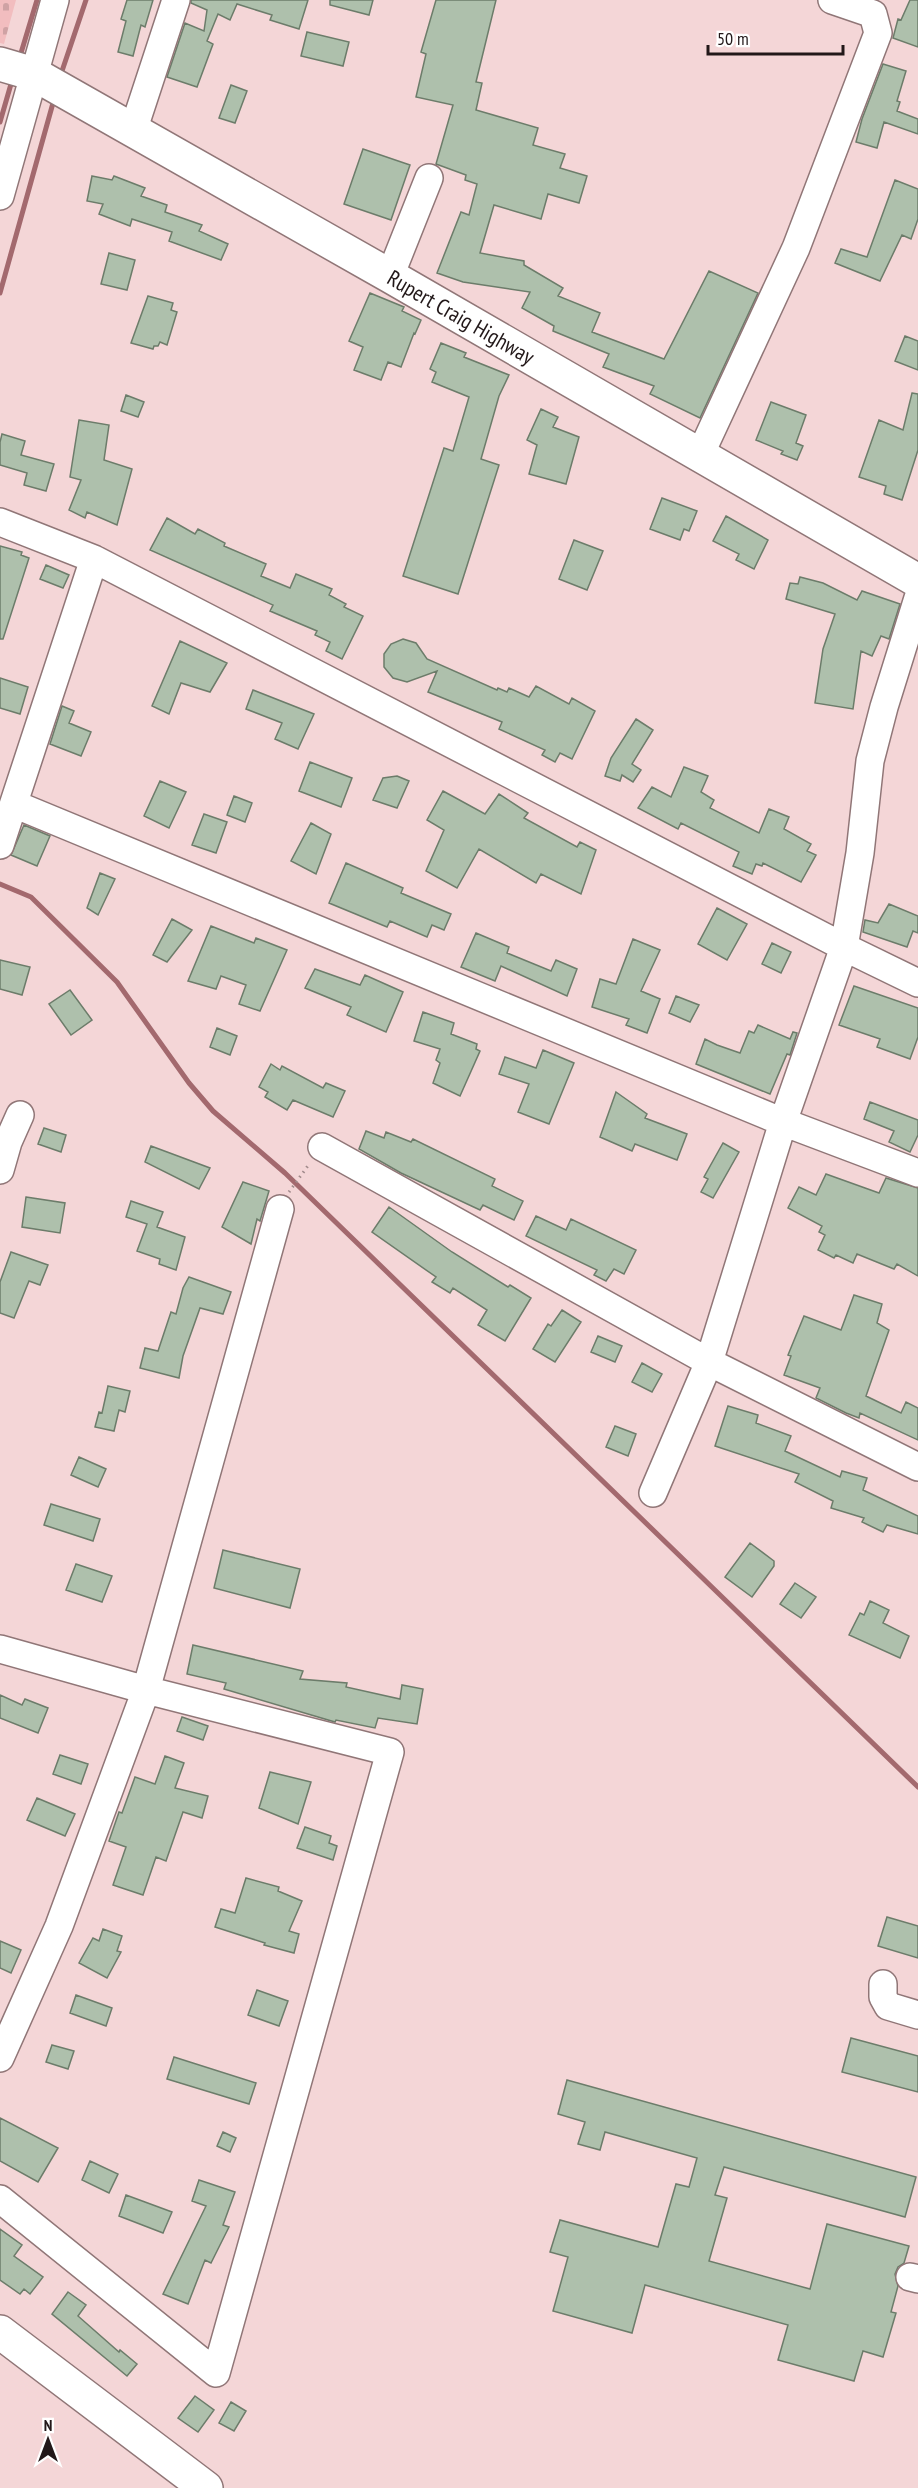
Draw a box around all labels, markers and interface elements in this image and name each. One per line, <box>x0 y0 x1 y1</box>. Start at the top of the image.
scale bar <box>708 18 843 56</box>
text: 50 m <box>717 27 749 50</box>
street label: Rupert Craig Highway <box>382 264 540 371</box>
north arrow <box>18 2410 78 2470</box>
text: N <box>44 2415 52 2435</box>

